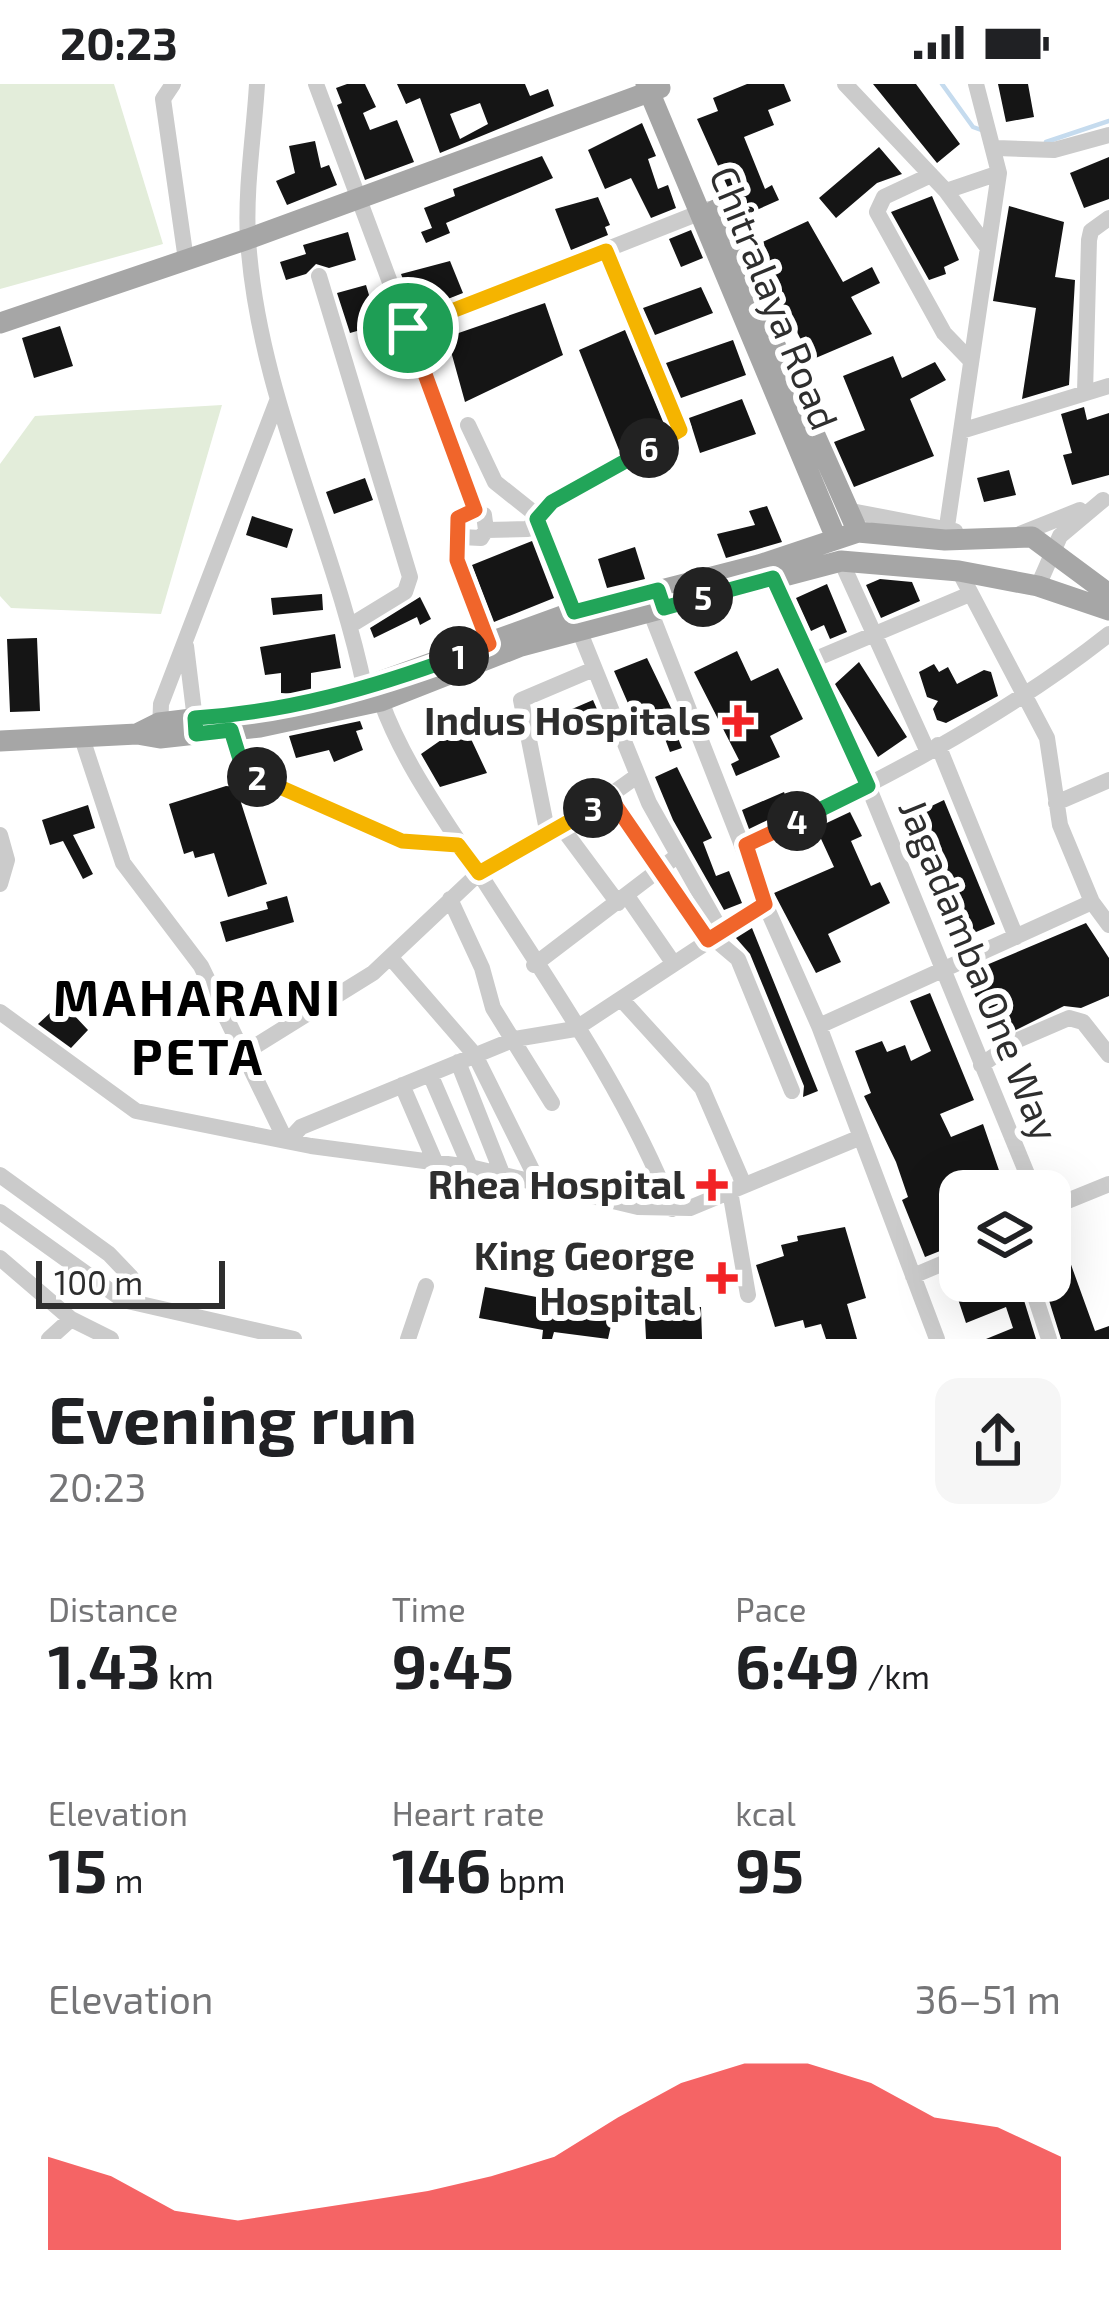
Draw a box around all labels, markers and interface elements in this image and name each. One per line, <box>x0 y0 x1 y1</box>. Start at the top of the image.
text: 20:23 <box>60 15 178 69</box>
street label: Chitralaya Road <box>701 159 850 436</box>
pin <box>357 277 459 379</box>
icon: arrive <box>375 295 441 361</box>
pin: 6 <box>619 418 679 478</box>
text: 6 <box>639 428 659 468</box>
pin: 5 <box>673 567 733 627</box>
text: 5 <box>694 577 712 617</box>
pin: 1 <box>429 626 489 686</box>
text: 1 <box>452 636 466 676</box>
place label: Indus Hospitals <box>424 696 711 743</box>
marker: Indus Hospitals <box>722 705 754 737</box>
pin: 2 <box>227 747 287 807</box>
text: 2 <box>247 757 267 797</box>
pin: 3 <box>563 778 623 838</box>
text: 3 <box>584 788 602 828</box>
pin: 4 <box>767 791 827 851</box>
street label: Jagadamba One Way <box>890 792 1070 1147</box>
text: 4 <box>786 801 808 841</box>
district label: MAHARANI PETA <box>53 965 343 1085</box>
place label: Rhea Hospital <box>428 1160 685 1207</box>
marker: Rhea Hospital <box>696 1169 728 1201</box>
map controls <box>939 1170 1071 1302</box>
button: layers <box>939 1170 1071 1302</box>
place label: King George Hospital <box>474 1231 695 1323</box>
scale bar <box>36 1255 225 1308</box>
text: 100 m <box>54 1262 143 1302</box>
marker: King George Hospital <box>706 1262 738 1294</box>
text: Evening run <box>48 1378 417 1457</box>
button: share <box>935 1378 1061 1504</box>
text: 20:23 <box>48 1463 146 1510</box>
text: Distance <box>48 1589 178 1629</box>
text: Time <box>392 1589 466 1629</box>
text: Pace <box>735 1589 806 1629</box>
text: 1.43 <box>48 1629 161 1701</box>
text: 9:45 <box>392 1629 514 1701</box>
text: 6:49 <box>735 1629 860 1701</box>
text: km <box>161 1656 214 1696</box>
text: /km <box>860 1656 930 1696</box>
text: Elevation <box>48 1793 188 1833</box>
text: Heart rate <box>392 1793 544 1833</box>
text: kcal <box>735 1793 796 1833</box>
text: 15 <box>48 1833 107 1905</box>
text: 146 <box>392 1833 491 1905</box>
text: 95 <box>735 1833 804 1905</box>
text: m <box>107 1860 143 1900</box>
text: bpm <box>491 1860 565 1900</box>
text: Elevation <box>48 1975 213 2022</box>
text: 36–51 m <box>915 1975 1061 2022</box>

